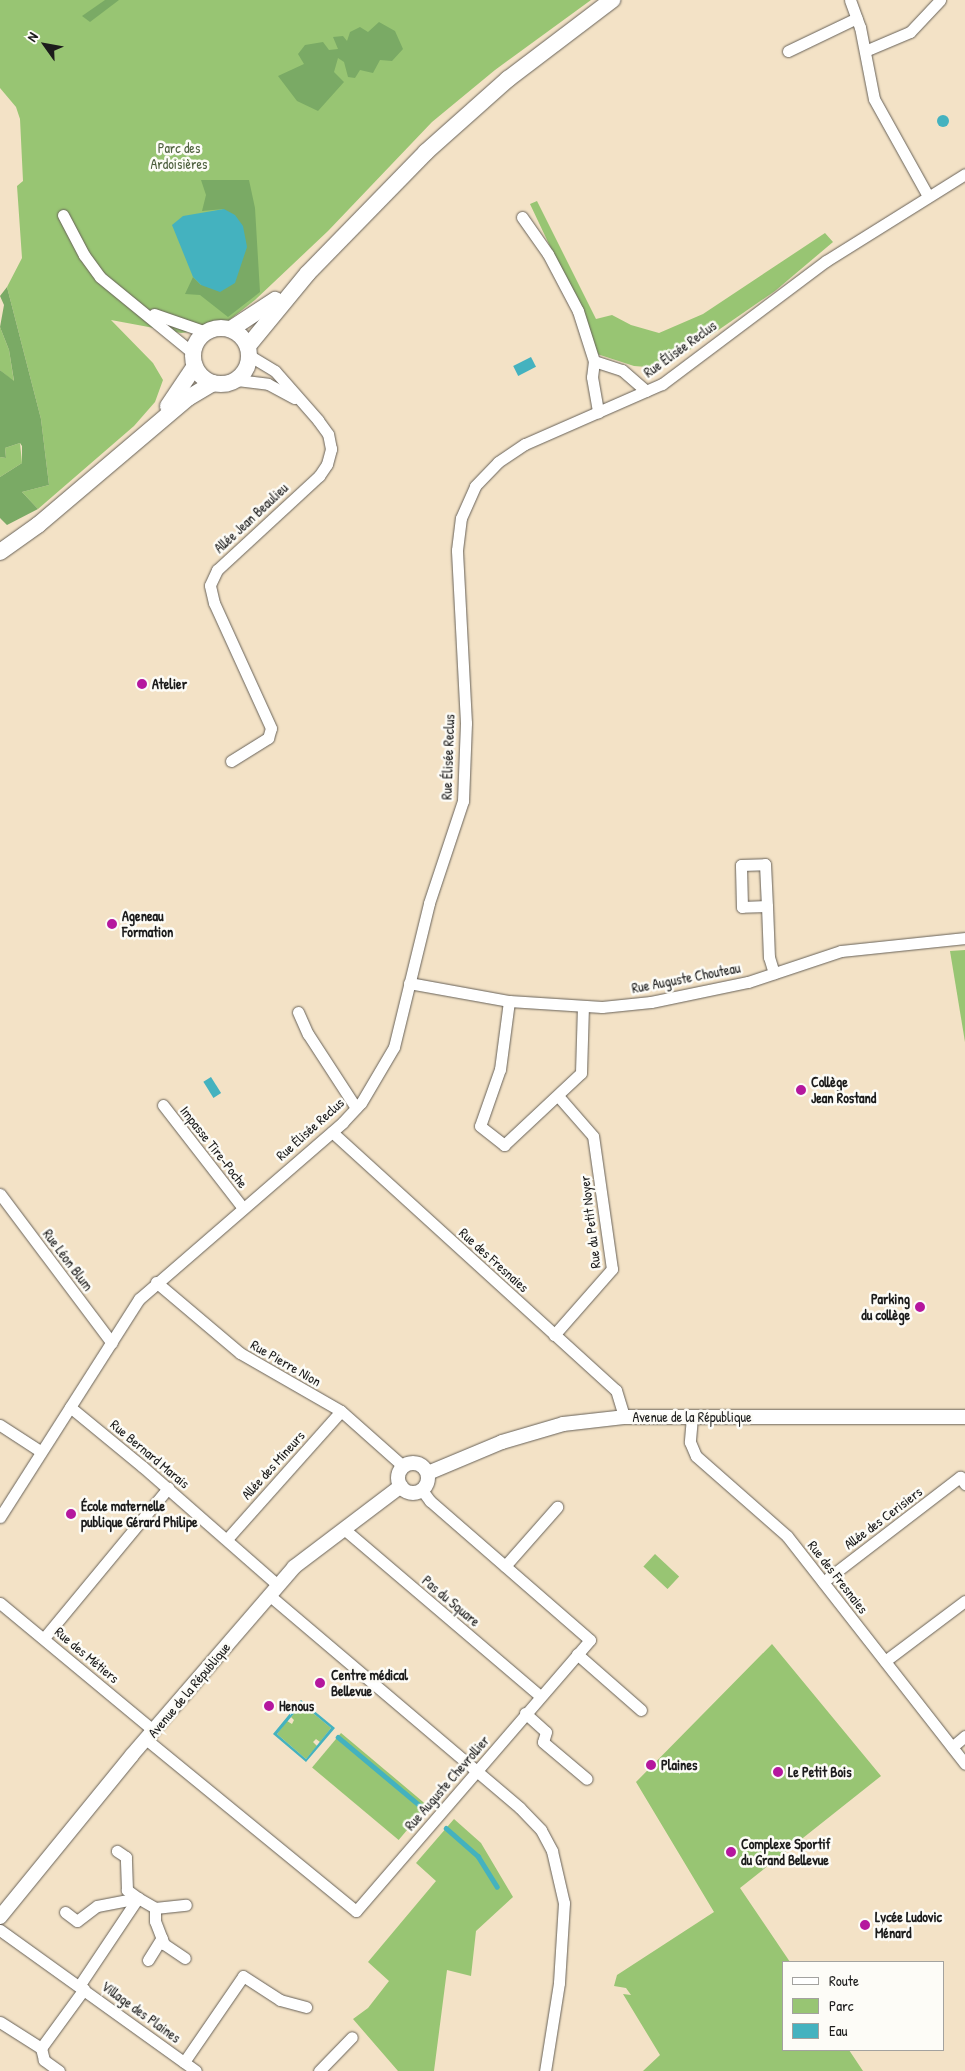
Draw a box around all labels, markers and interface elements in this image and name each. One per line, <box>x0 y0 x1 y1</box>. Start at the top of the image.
north arrow <box>20 20 70 70</box>
text: N <box>22 29 42 45</box>
park label: Parc des Ardoisières <box>151 140 207 172</box>
street label: Rue Élisée Reclus <box>640 317 720 381</box>
street label: Allée Jean Beaulieu <box>211 480 291 556</box>
place label: Atelier <box>152 676 187 692</box>
marker: Atelier <box>136 678 148 690</box>
street label: Rue Élisée Reclus <box>438 714 458 800</box>
place label: Ageneau Formation <box>122 908 173 940</box>
marker: Ageneau Formation <box>106 918 118 930</box>
street label: Rue Auguste Chouteau <box>630 959 742 997</box>
place label: Collège Jean Rostand <box>811 1074 876 1106</box>
marker: Collège Jean Rostand <box>795 1084 807 1096</box>
street label: Rue Élisée Reclus <box>273 1094 347 1164</box>
street label: Impasse Tire-Poche <box>177 1103 251 1191</box>
street label: Rue du Petit Noyer <box>576 1175 604 1269</box>
street label: Rue des Fresnaies <box>456 1224 532 1296</box>
street label: Rue Léon Blum <box>39 1226 97 1294</box>
place label: Parking du collège <box>861 1291 910 1324</box>
marker: Parking du collège <box>914 1301 926 1313</box>
street label: Rue Pierre Nion <box>248 1336 324 1390</box>
street label: Avenue de la République <box>632 1409 752 1425</box>
street label: Rue Bernard Marais <box>107 1416 193 1492</box>
street label: Allée des Mineurs <box>238 1427 308 1503</box>
street label: Allée des Cerisiers <box>841 1483 925 1553</box>
place label: École maternelle publique Gérard Philipe <box>81 1498 198 1530</box>
marker: École maternelle publique Gérard Philipe <box>65 1508 77 1520</box>
street label: Rue des Fresnaies <box>804 1537 872 1617</box>
street label: Pas du Square <box>419 1572 483 1630</box>
street label: Rue des Métiers <box>51 1623 123 1687</box>
street label: Avenue de la République <box>144 1639 234 1741</box>
place label: Centre médical Bellevue <box>331 1667 408 1700</box>
marker: Centre médical Bellevue <box>313 1676 327 1690</box>
place label: Henous <box>279 1698 314 1714</box>
marker: Henous <box>263 1700 275 1712</box>
street label: Rue Auguste Chevrollier <box>401 1732 493 1834</box>
place label: Plaines <box>661 1757 697 1773</box>
marker: Plaines <box>645 1759 657 1771</box>
place label: Le Petit Bois <box>788 1764 852 1780</box>
marker: Le Petit Bois <box>772 1766 784 1778</box>
place label: Complexe Sportif du Grand Bellevue <box>741 1836 831 1868</box>
marker: Complexe Sportif du Grand Bellevue <box>725 1846 737 1858</box>
place label: Lycée Ludovic Ménard <box>875 1909 942 1941</box>
marker: Lycée Ludovic Ménard <box>859 1919 871 1931</box>
legend <box>782 1961 945 2051</box>
text: Route <box>829 1970 859 1991</box>
street label: Village des Plaines <box>98 1978 184 2046</box>
text: Parc <box>829 1995 854 2016</box>
text: Eau <box>829 2020 848 2041</box>

